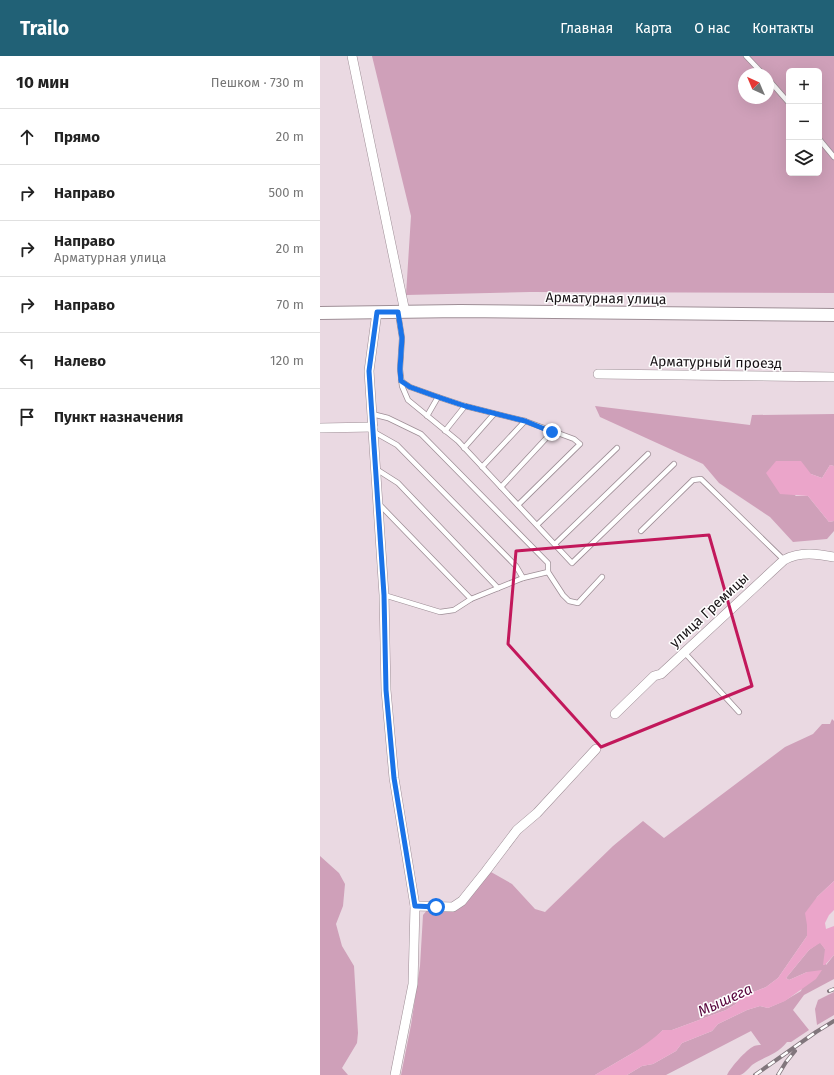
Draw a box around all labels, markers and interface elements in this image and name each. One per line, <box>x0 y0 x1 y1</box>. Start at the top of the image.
text: Trailo <box>20 17 69 40</box>
text: Главная <box>560 20 613 37</box>
text: Карта <box>635 20 672 37</box>
text: О нас <box>694 20 730 37</box>
text: Контакты <box>752 20 814 37</box>
north arrow <box>738 68 774 104</box>
map controls <box>786 68 822 176</box>
button: + <box>786 68 822 104</box>
text: 10 мин <box>16 72 69 93</box>
text: Пешком · 730 m <box>211 75 304 90</box>
button: − <box>786 104 822 140</box>
icon: ahead <box>16 126 38 148</box>
text: Прямо <box>54 128 100 146</box>
text: 20 m <box>276 129 304 144</box>
button: layers <box>786 140 822 176</box>
icon: right <box>16 182 38 204</box>
text: Направо <box>54 184 115 202</box>
text: 500 m <box>268 185 304 200</box>
text: Направо <box>54 232 115 250</box>
icon: right <box>16 238 38 260</box>
text: 20 m <box>276 241 304 256</box>
text: Арматурная улица <box>54 250 166 265</box>
street label: Арматурная улица <box>545 289 667 308</box>
icon: right <box>16 294 38 316</box>
text: Направо <box>54 296 115 314</box>
text: 70 m <box>277 297 304 312</box>
icon: left <box>16 350 38 372</box>
text: Налево <box>54 352 106 370</box>
text: 120 m <box>270 353 304 368</box>
street label: Арматурный проезд <box>650 353 782 372</box>
icon: arrive <box>16 406 38 428</box>
text: Пункт назначения <box>54 408 183 426</box>
route end <box>543 423 561 441</box>
street label: улица Гремицы <box>666 569 752 651</box>
route start <box>427 898 445 916</box>
water label: Мышега <box>695 980 755 1020</box>

